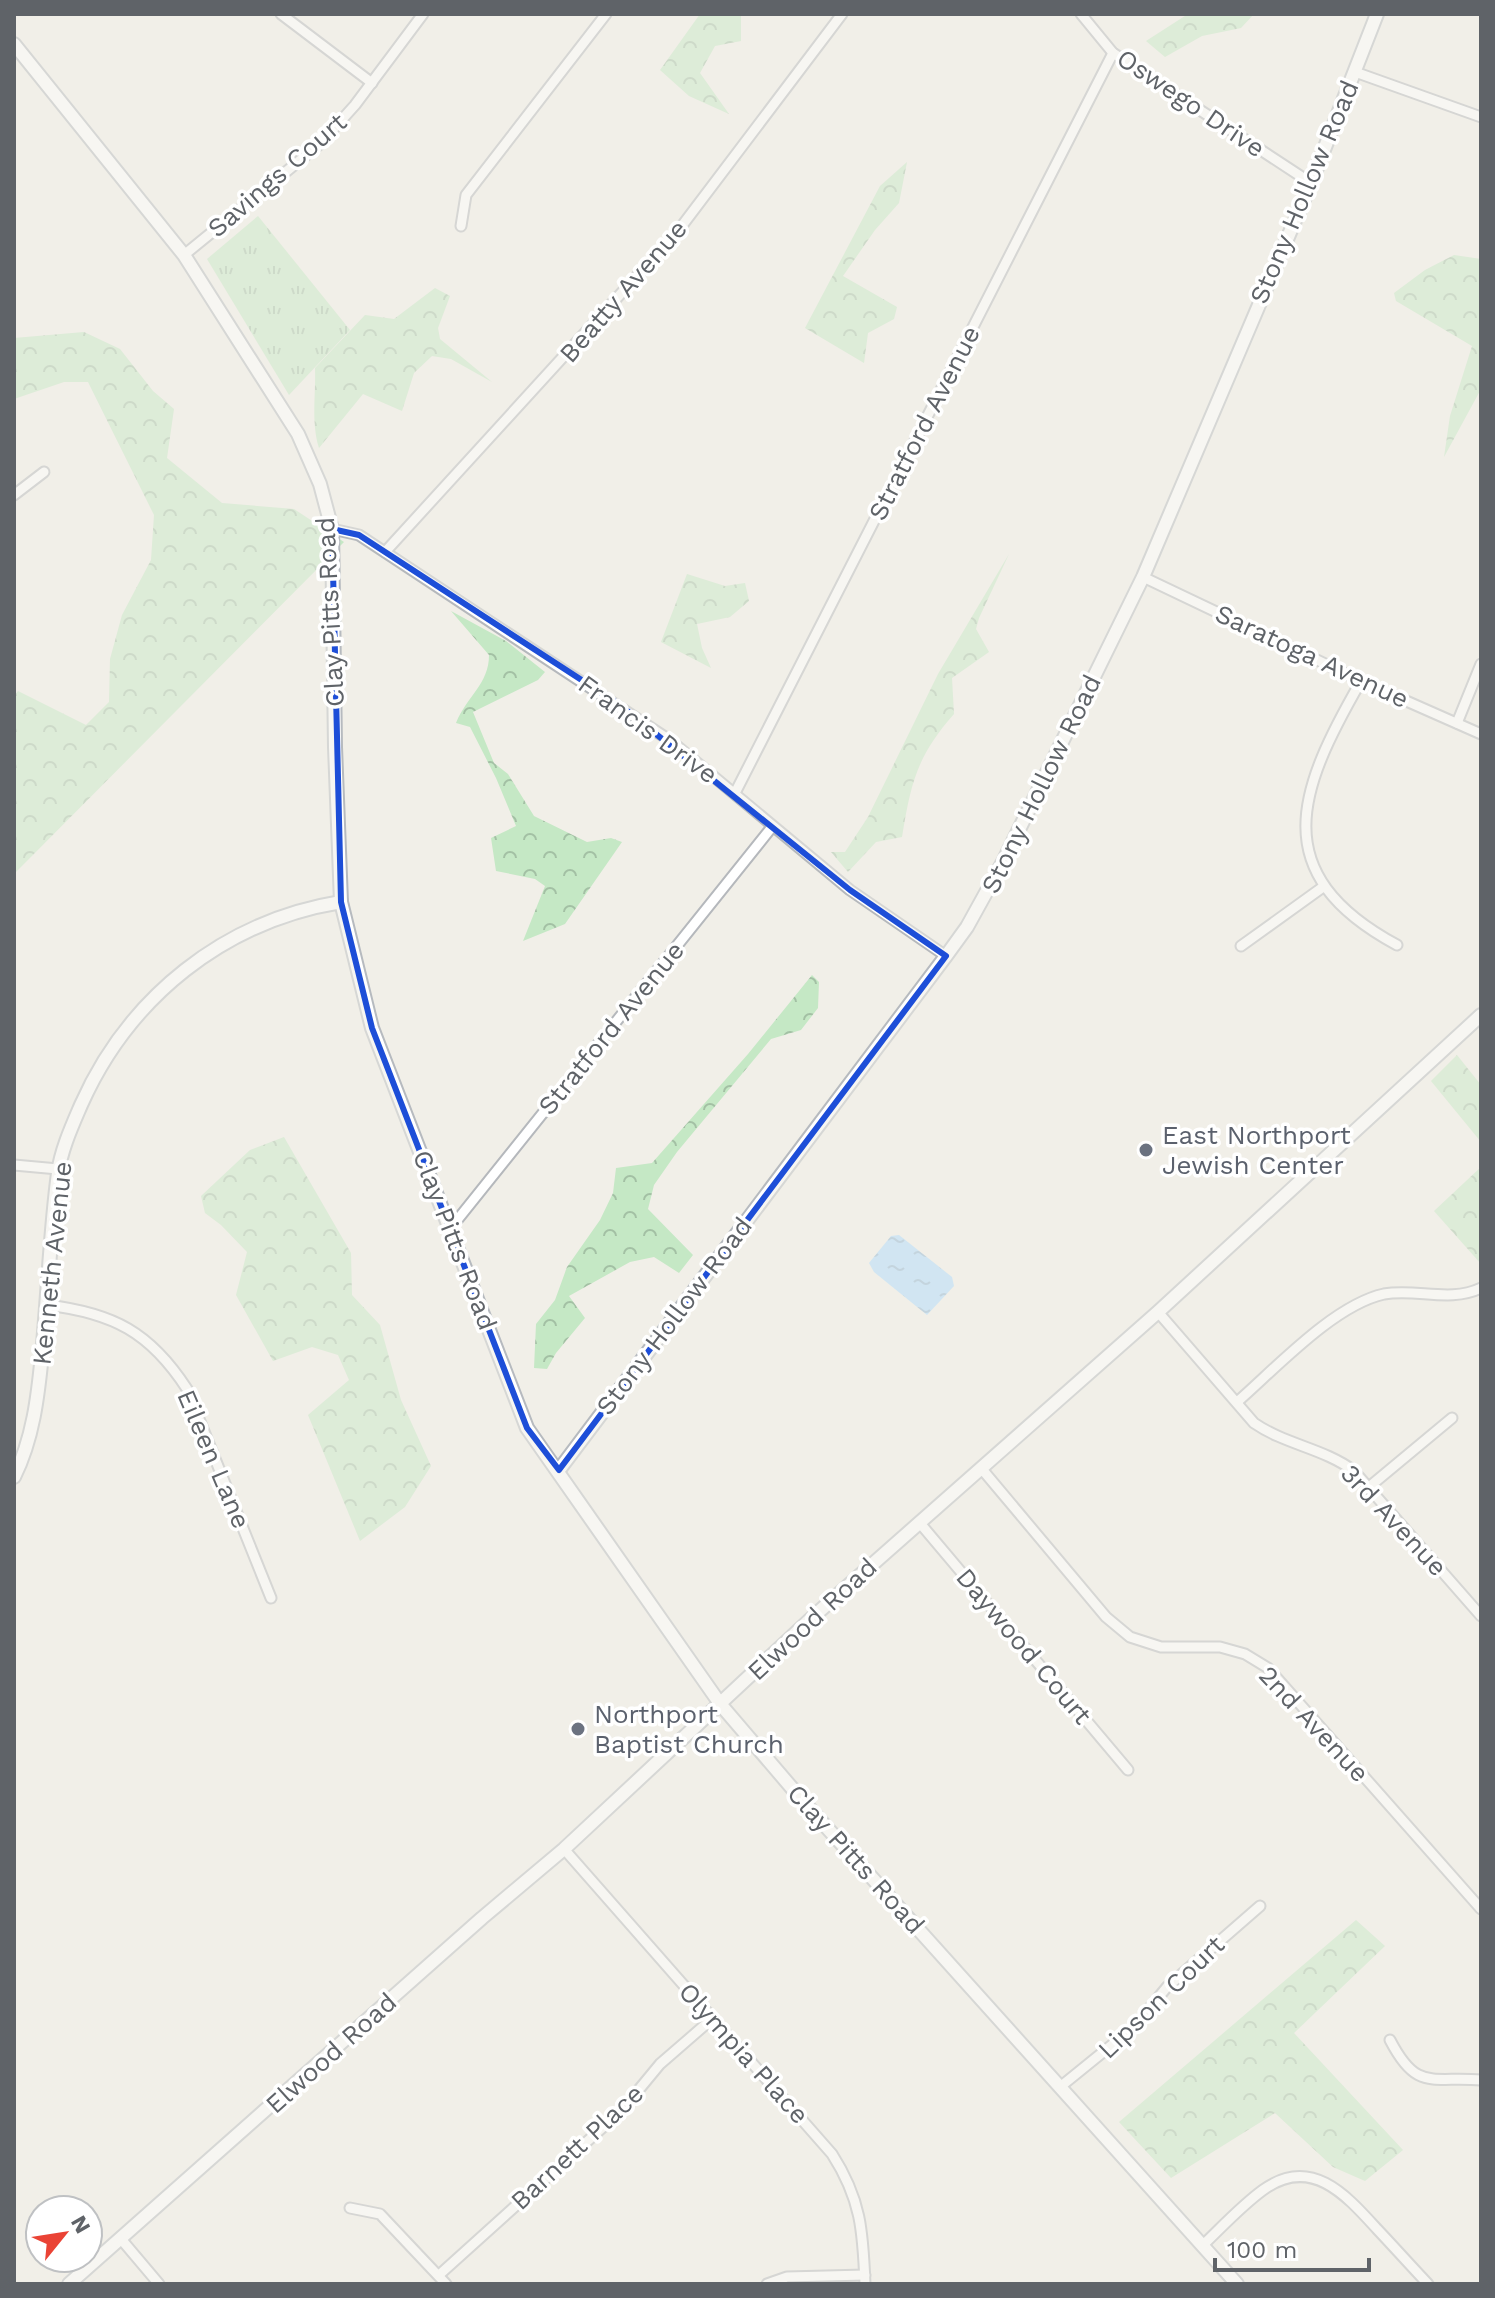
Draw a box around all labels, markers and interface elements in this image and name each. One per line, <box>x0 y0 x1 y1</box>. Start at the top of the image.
street label: Oswego Drive <box>1111 43 1271 163</box>
street label: Stony Hollow Road <box>1243 76 1365 308</box>
street label: Savings Court <box>202 107 353 243</box>
street label: Beatty Avenue <box>553 214 693 368</box>
street label: Stratford Avenue <box>862 321 986 525</box>
street label: Clay Pitts Road <box>310 516 350 708</box>
street label: Saratoga Avenue <box>1211 598 1413 714</box>
street label: Francis Drive <box>573 669 723 789</box>
street label: Stony Hollow Road <box>975 670 1107 898</box>
street label: Stratford Avenue <box>532 935 690 1121</box>
place label: East Northport Jewish Center <box>1162 1120 1351 1180</box>
marker: East Northport Jewish Center <box>1137 1141 1155 1159</box>
street label: Clay Pitts Road <box>407 1146 503 1334</box>
street label: Kenneth Avenue <box>26 1160 78 1366</box>
street label: Stony Hollow Road <box>590 1211 758 1421</box>
street label: Eileen Lane <box>171 1385 257 1533</box>
street label: 3rd Avenue <box>1335 1458 1453 1582</box>
street label: Elwood Road <box>741 1552 883 1686</box>
street label: Daywood Court <box>950 1562 1098 1730</box>
street label: 2nd Avenue <box>1253 1660 1375 1788</box>
place label: Northport Baptist Church <box>594 1699 784 1759</box>
marker: Northport Baptist Church <box>569 1720 587 1738</box>
street label: Clay Pitts Road <box>781 1778 931 1940</box>
street label: Lipson Court <box>1092 1929 1230 2064</box>
street label: Olympia Place <box>673 1976 815 2130</box>
street label: Elwood Road <box>260 1987 402 2119</box>
street label: Barnett Place <box>505 2078 649 2216</box>
north arrow <box>24 2194 104 2274</box>
text: N <box>66 2211 96 2238</box>
scale bar <box>1215 2222 1369 2272</box>
text: 100 m <box>1227 2236 1297 2264</box>

